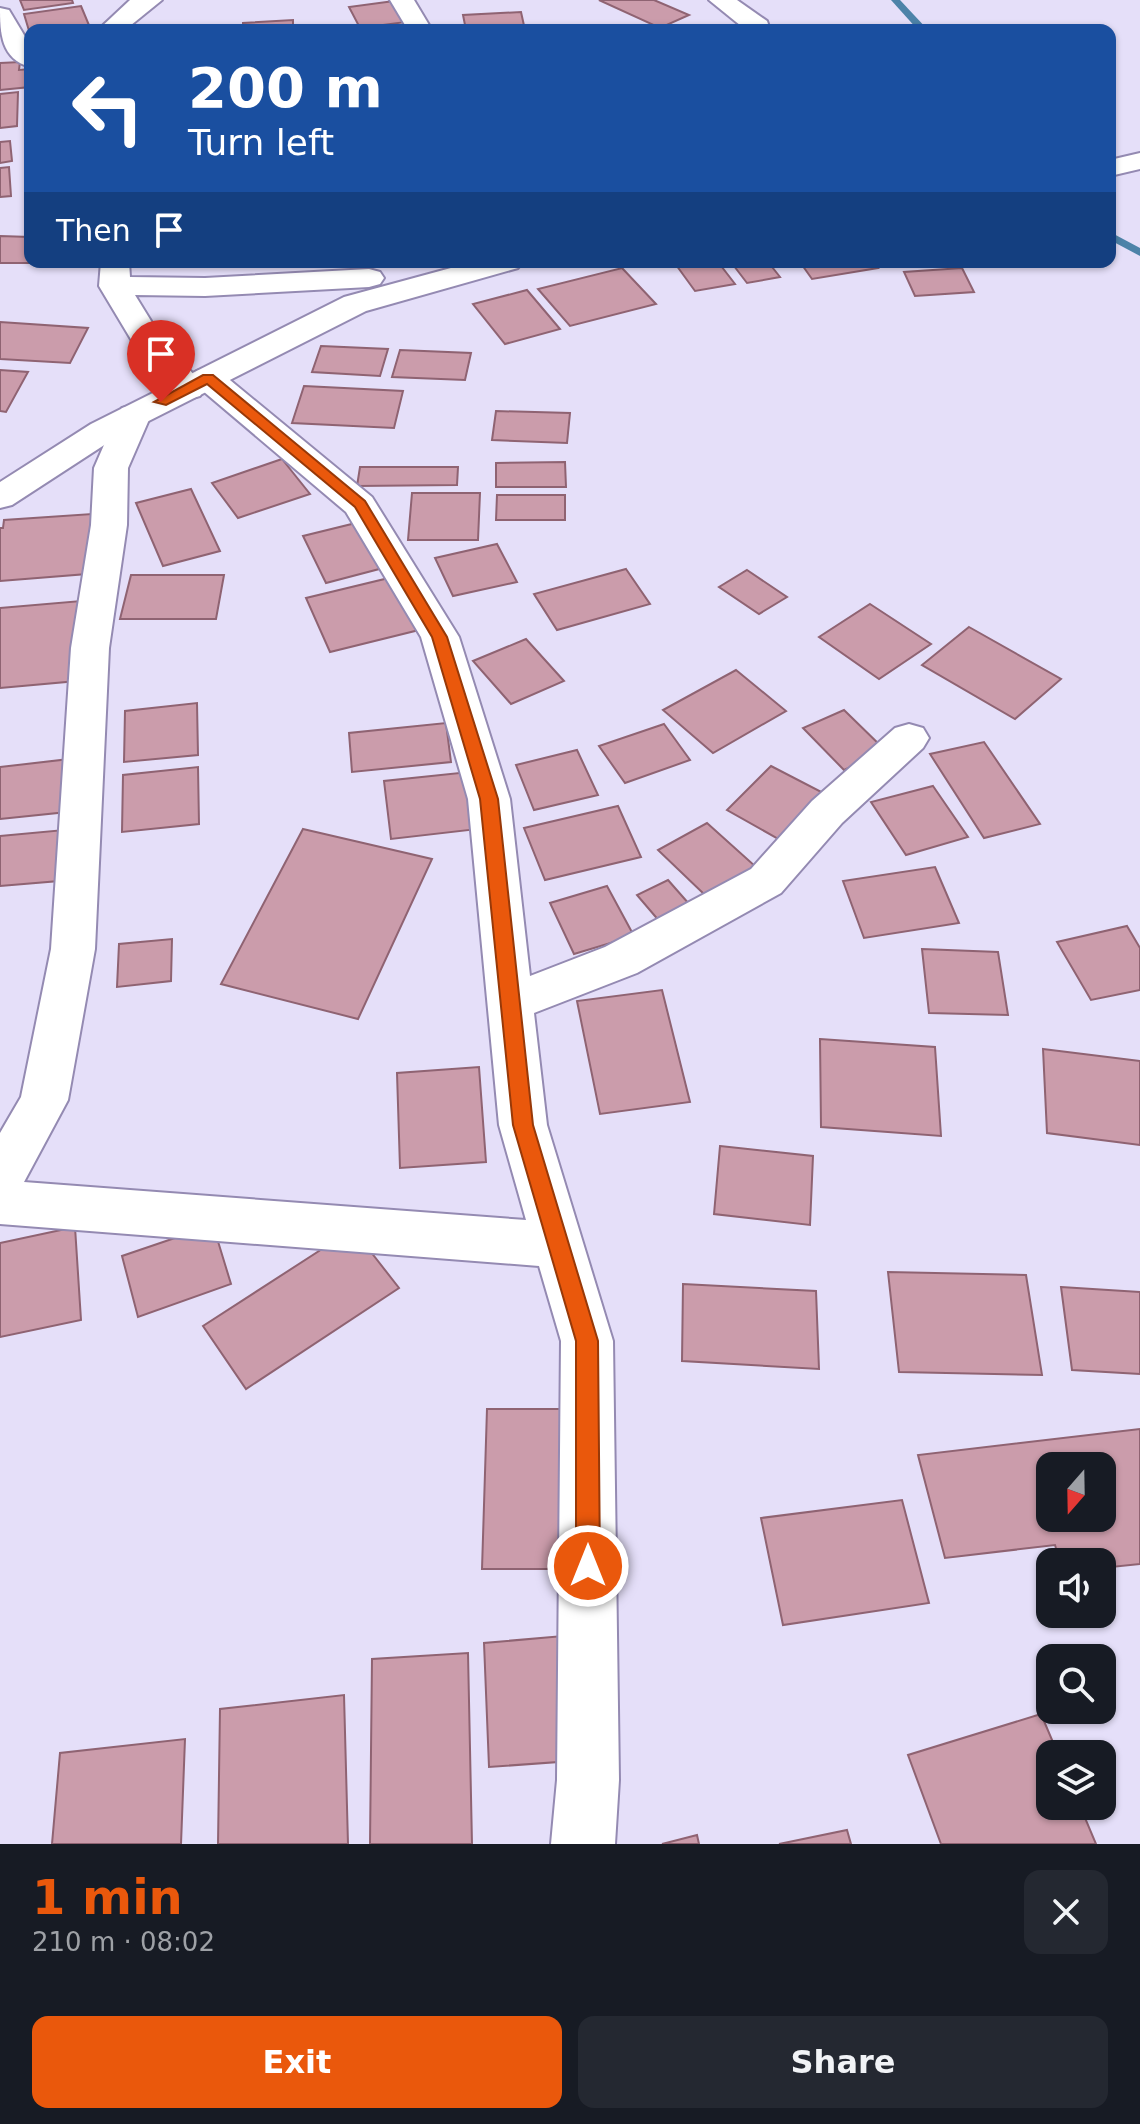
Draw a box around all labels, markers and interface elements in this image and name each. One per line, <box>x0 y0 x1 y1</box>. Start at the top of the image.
text: 200 m <box>188 55 383 120</box>
icon: left <box>56 56 160 160</box>
text: Turn left <box>188 122 334 163</box>
icon: arrive <box>147 208 191 252</box>
text: Then <box>56 213 131 248</box>
pin <box>127 320 195 402</box>
icon: arrive <box>139 332 183 376</box>
north arrow <box>1036 1452 1116 1532</box>
map controls <box>1036 1452 1116 1820</box>
position arrow <box>546 1524 630 1608</box>
button: sound <box>1036 1548 1116 1628</box>
button: search <box>1036 1644 1116 1724</box>
button: layers <box>1036 1740 1116 1820</box>
text: 1 min <box>32 1869 183 1925</box>
button: close <box>1024 1870 1108 1954</box>
text: 210 m · 08:02 <box>32 1927 215 1957</box>
button: Exit <box>32 2016 562 2108</box>
button: Share <box>578 2016 1108 2108</box>

